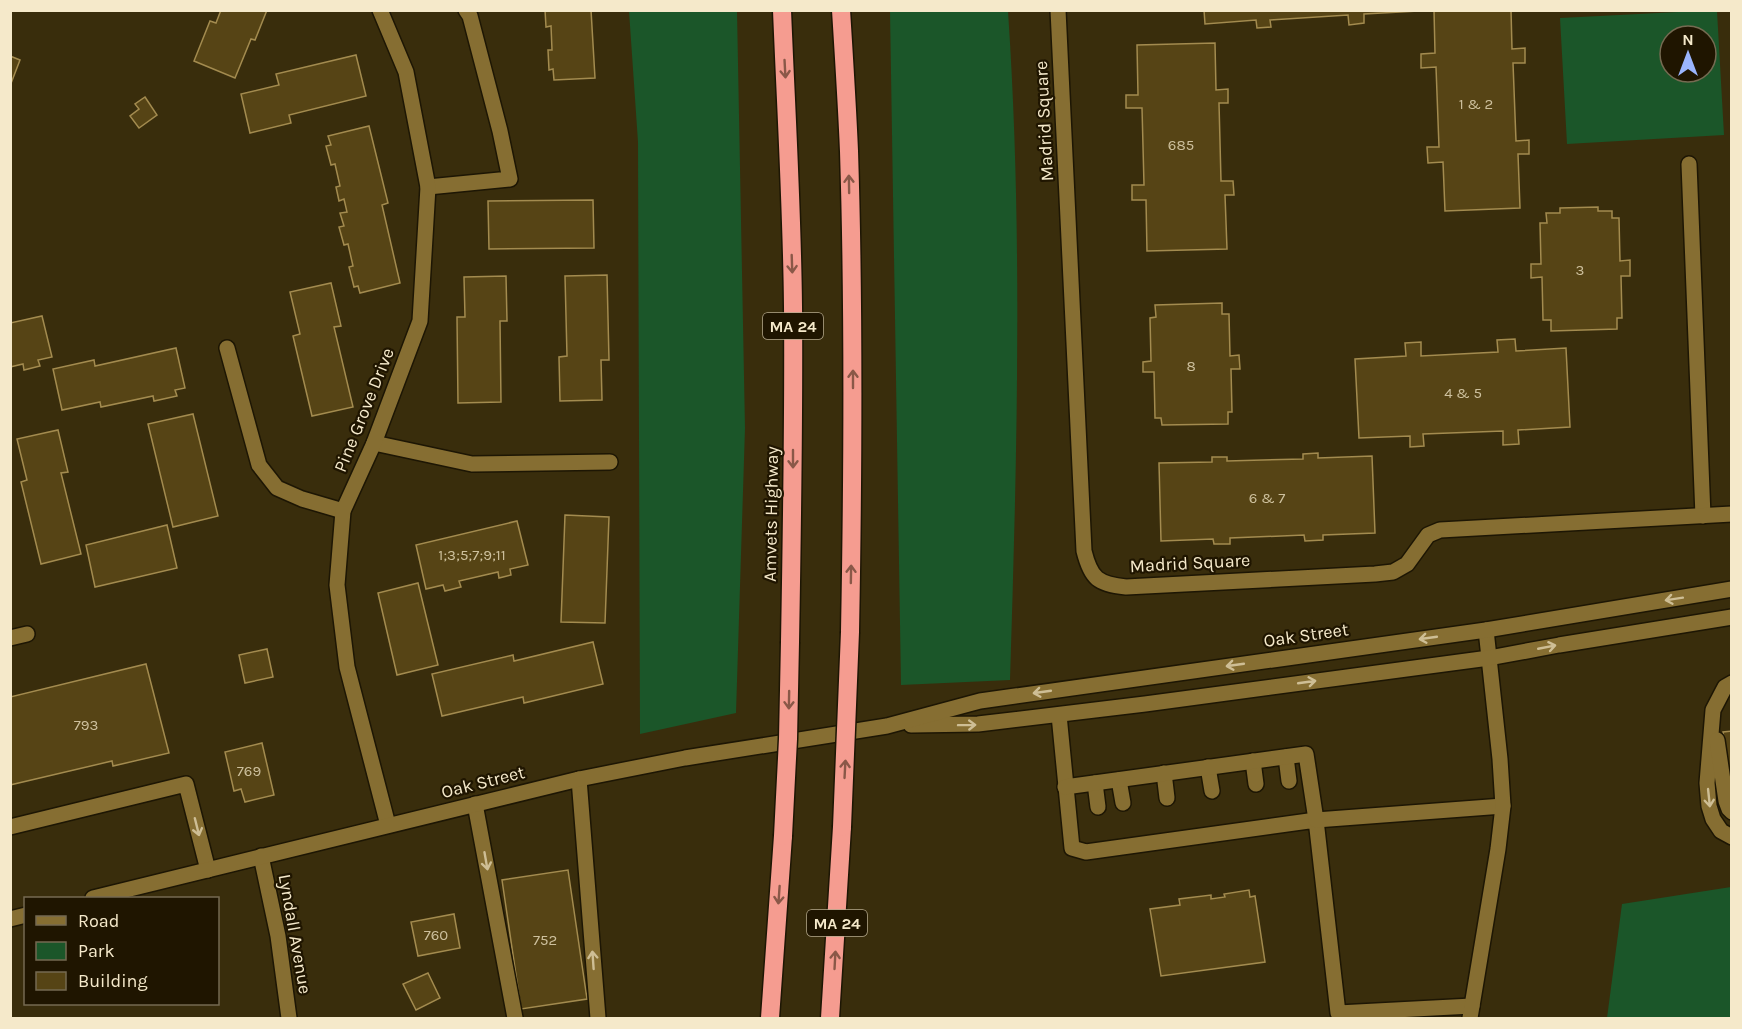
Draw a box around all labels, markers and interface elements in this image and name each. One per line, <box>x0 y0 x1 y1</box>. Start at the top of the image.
north arrow <box>1658 24 1718 84</box>
text: N <box>1682 30 1694 49</box>
one-way arrow <box>779 58 790 78</box>
street label: Madrid Square <box>1030 60 1058 182</box>
house number: 1 & 2 <box>1459 95 1493 113</box>
house number: 685 <box>1168 136 1194 154</box>
one-way arrow <box>844 174 855 194</box>
one-way arrow <box>786 253 797 273</box>
house number: 3 <box>1576 261 1584 279</box>
road number: MA 24 <box>763 313 823 339</box>
street label: Pine Grove Drive <box>329 345 399 475</box>
house number: 8 <box>1186 357 1196 375</box>
one-way arrow <box>847 369 858 389</box>
house number: 4 & 5 <box>1444 384 1482 402</box>
street label: Amvets Highway <box>759 445 783 582</box>
one-way arrow <box>787 448 799 468</box>
house number: 6 & 7 <box>1249 489 1285 507</box>
house number: 1;3;5;7;9;11 <box>438 546 506 564</box>
street label: Madrid Square <box>1129 549 1251 577</box>
one-way arrow <box>845 564 857 584</box>
one-way arrow <box>1664 594 1684 605</box>
street label: Oak Street <box>1262 618 1350 652</box>
one-way arrow <box>1418 633 1438 644</box>
one-way arrow <box>1536 641 1556 652</box>
one-way arrow <box>1225 660 1245 671</box>
one-way arrow <box>1297 677 1317 688</box>
one-way arrow <box>1032 687 1052 698</box>
one-way arrow <box>783 690 794 710</box>
house number: 793 <box>74 716 98 734</box>
one-way arrow <box>956 719 976 730</box>
one-way arrow <box>839 759 850 779</box>
street label: Oak Street <box>439 761 527 803</box>
house number: 769 <box>237 762 261 780</box>
one-way arrow <box>1704 787 1715 807</box>
one-way arrow <box>191 817 203 836</box>
one-way arrow <box>481 851 492 871</box>
street label: Lyndall Avenue <box>274 872 316 996</box>
one-way arrow <box>773 884 784 904</box>
legend <box>24 897 219 1005</box>
text: Road <box>78 910 119 932</box>
road number: MA 24 <box>807 910 867 936</box>
house number: 760 <box>424 926 448 944</box>
house number: 752 <box>533 931 557 949</box>
text: Park <box>78 940 115 962</box>
one-way arrow <box>588 951 599 971</box>
one-way arrow <box>829 951 840 971</box>
text: Building <box>78 970 148 992</box>

